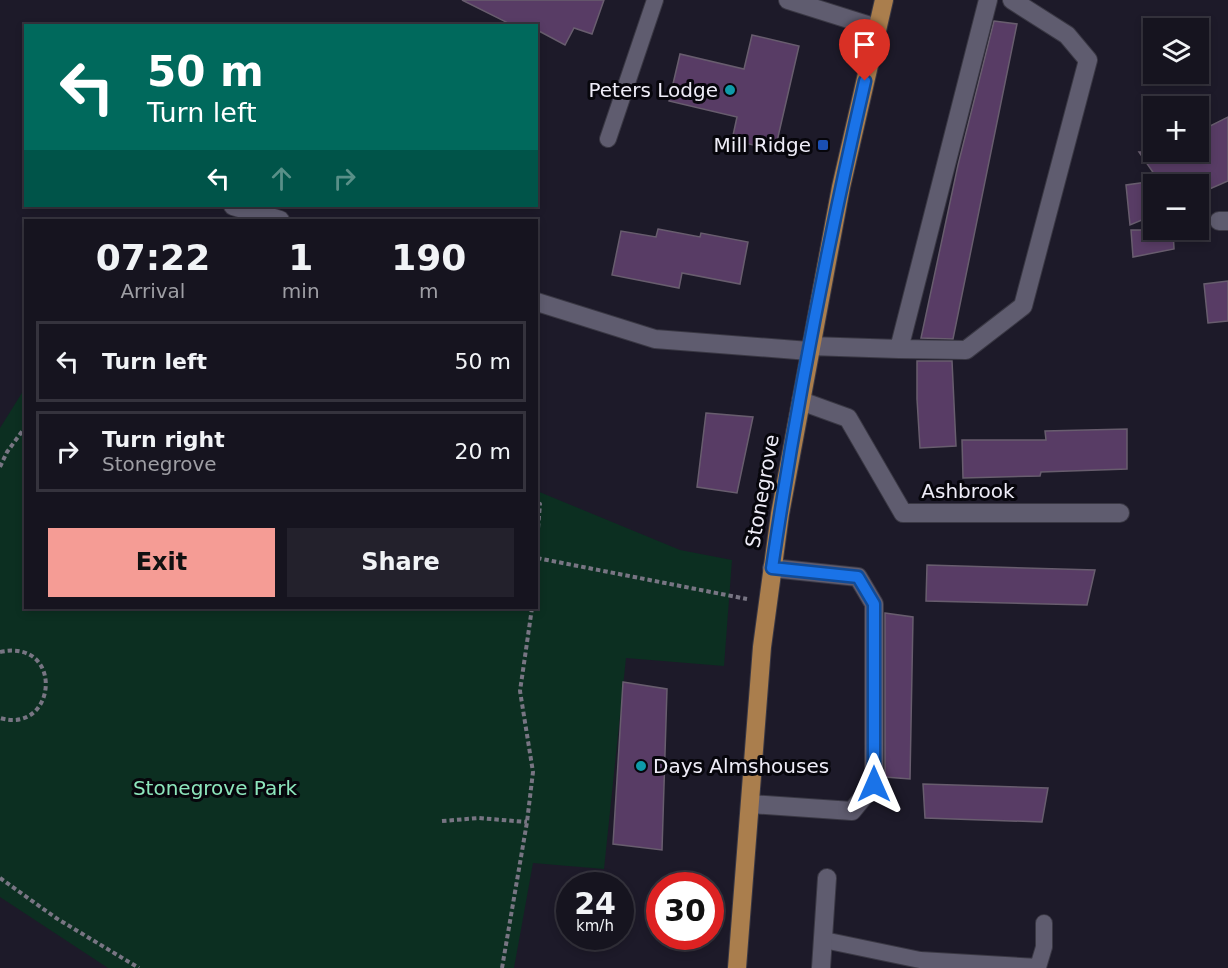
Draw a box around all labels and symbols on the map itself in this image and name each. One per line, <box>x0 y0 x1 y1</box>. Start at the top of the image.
pin <box>839 19 890 81</box>
place label: Peters Lodge <box>588 78 718 102</box>
marker: Peters Lodge <box>723 83 737 97</box>
place label: Mill Ridge <box>714 133 811 157</box>
marker: Mill Ridge <box>816 138 830 152</box>
street label: Stonegrove <box>740 432 784 550</box>
street label: Ashbrook <box>921 479 1015 503</box>
position arrow <box>842 752 906 816</box>
place label: Days Almshouses <box>653 754 829 778</box>
marker: Days Almshouses <box>634 759 648 773</box>
park label: Stonegrove Park <box>133 776 298 800</box>
speed limit sign: 30 <box>646 872 724 950</box>

